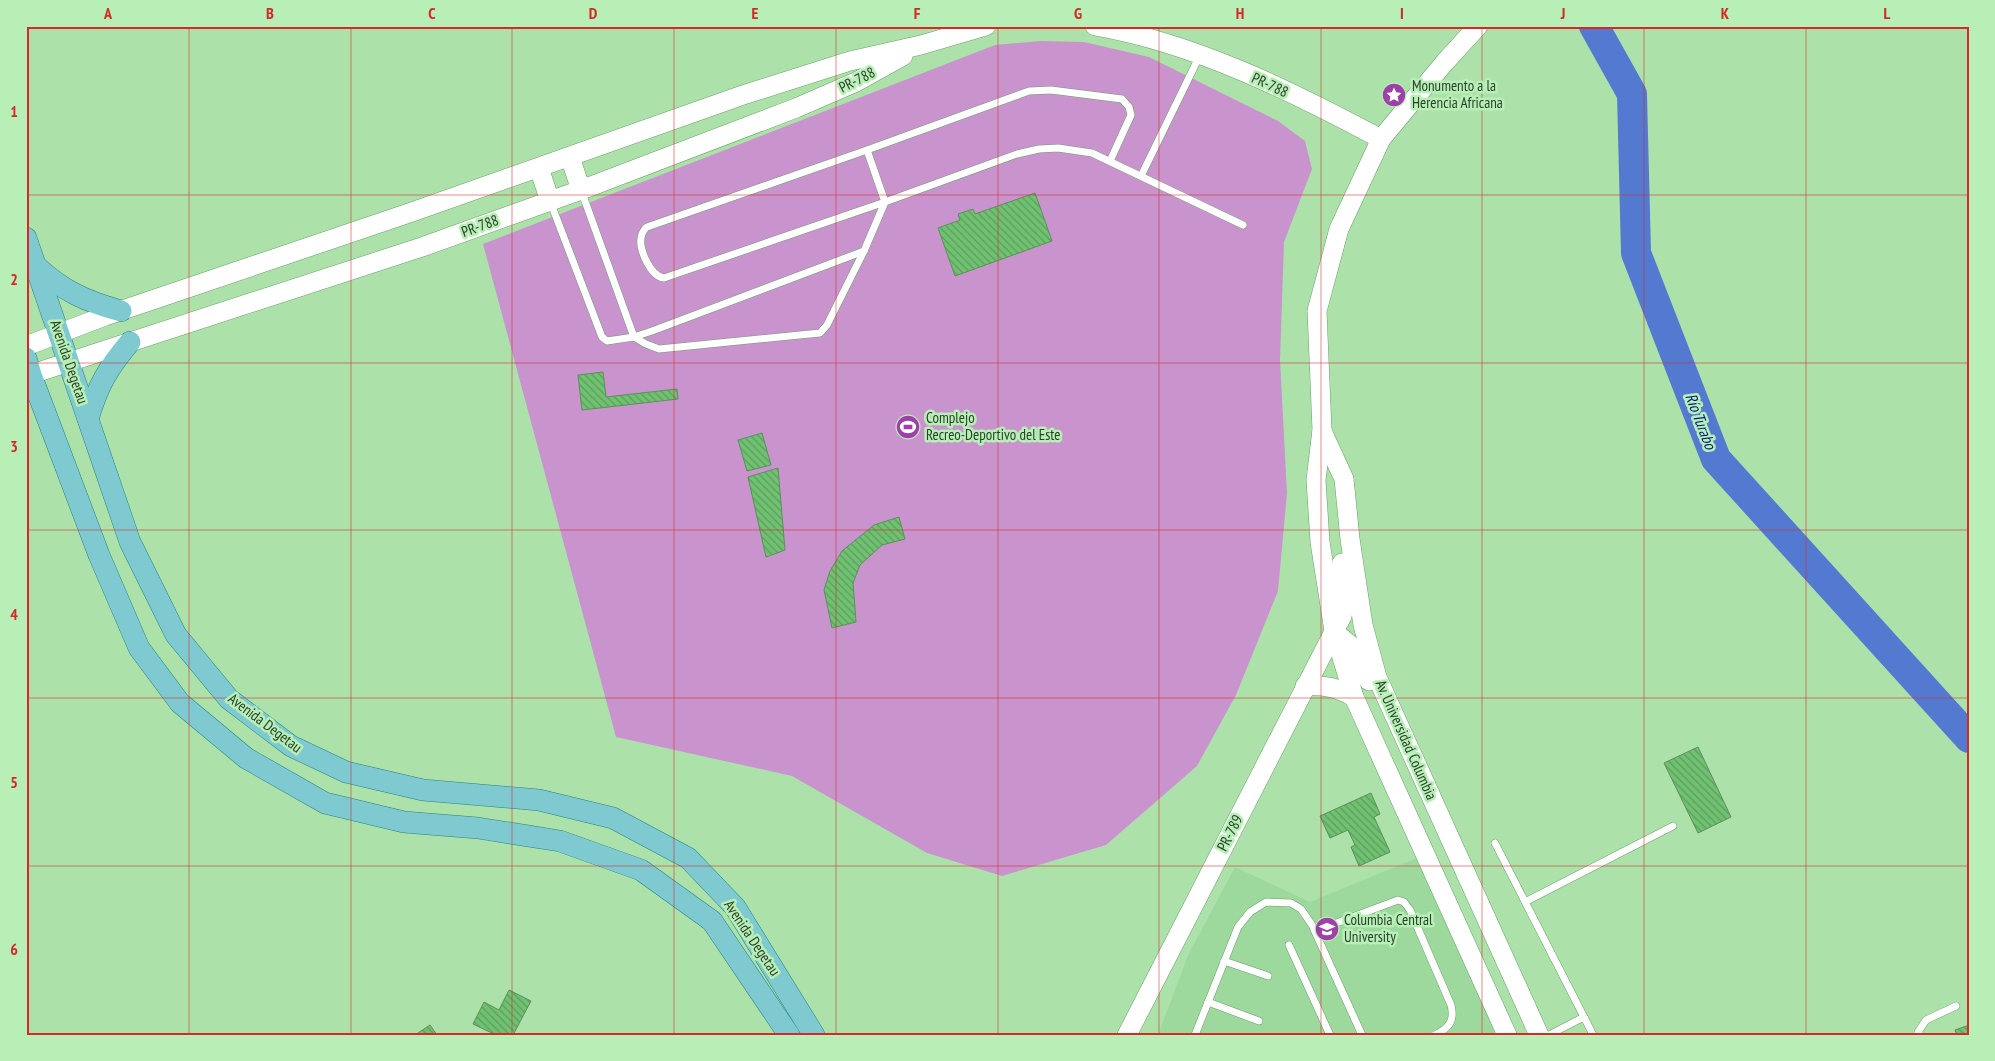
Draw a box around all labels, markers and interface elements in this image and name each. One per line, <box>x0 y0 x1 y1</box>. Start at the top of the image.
text: A <box>103 3 113 23</box>
text: B <box>266 3 274 23</box>
text: C <box>428 3 436 23</box>
text: D <box>589 3 598 23</box>
text: E <box>752 3 759 23</box>
text: F <box>914 3 921 23</box>
text: G <box>1074 3 1082 23</box>
text: H <box>1236 3 1244 23</box>
text: I <box>1400 3 1404 23</box>
text: J <box>1560 3 1565 23</box>
text: K <box>1721 3 1730 23</box>
text: L <box>1884 3 1891 23</box>
street label: PR-788 <box>835 62 878 97</box>
street label: PR-788 <box>1249 68 1291 101</box>
place label: Monumento a la Herencia Africana <box>1412 76 1503 112</box>
place icon: Monumento a la Herencia Africana <box>1381 82 1407 108</box>
text: 1 <box>10 101 18 121</box>
street label: PR-788 <box>459 210 501 241</box>
text: 2 <box>10 269 18 289</box>
street label: Avenida Degetau <box>46 317 93 406</box>
water label: Río Turabo <box>1681 390 1721 453</box>
place label: Complejo Recreo-Deportivo del Este <box>926 408 1061 444</box>
sports icon: Complejo Recreo-Deportivo del Este <box>895 414 921 440</box>
text: 3 <box>10 436 18 456</box>
text: 4 <box>10 604 18 624</box>
street label: Av. Universidad Columbia <box>1372 677 1441 803</box>
street label: Avenida Degetau <box>225 689 306 756</box>
text: 5 <box>10 772 18 792</box>
street label: PR-789 <box>1212 811 1247 854</box>
street label: Avenida Degetau <box>720 896 785 979</box>
place label: Columbia Central University <box>1344 910 1433 946</box>
school or university icon: Columbia Central University <box>1314 916 1340 942</box>
text: 6 <box>10 939 18 959</box>

